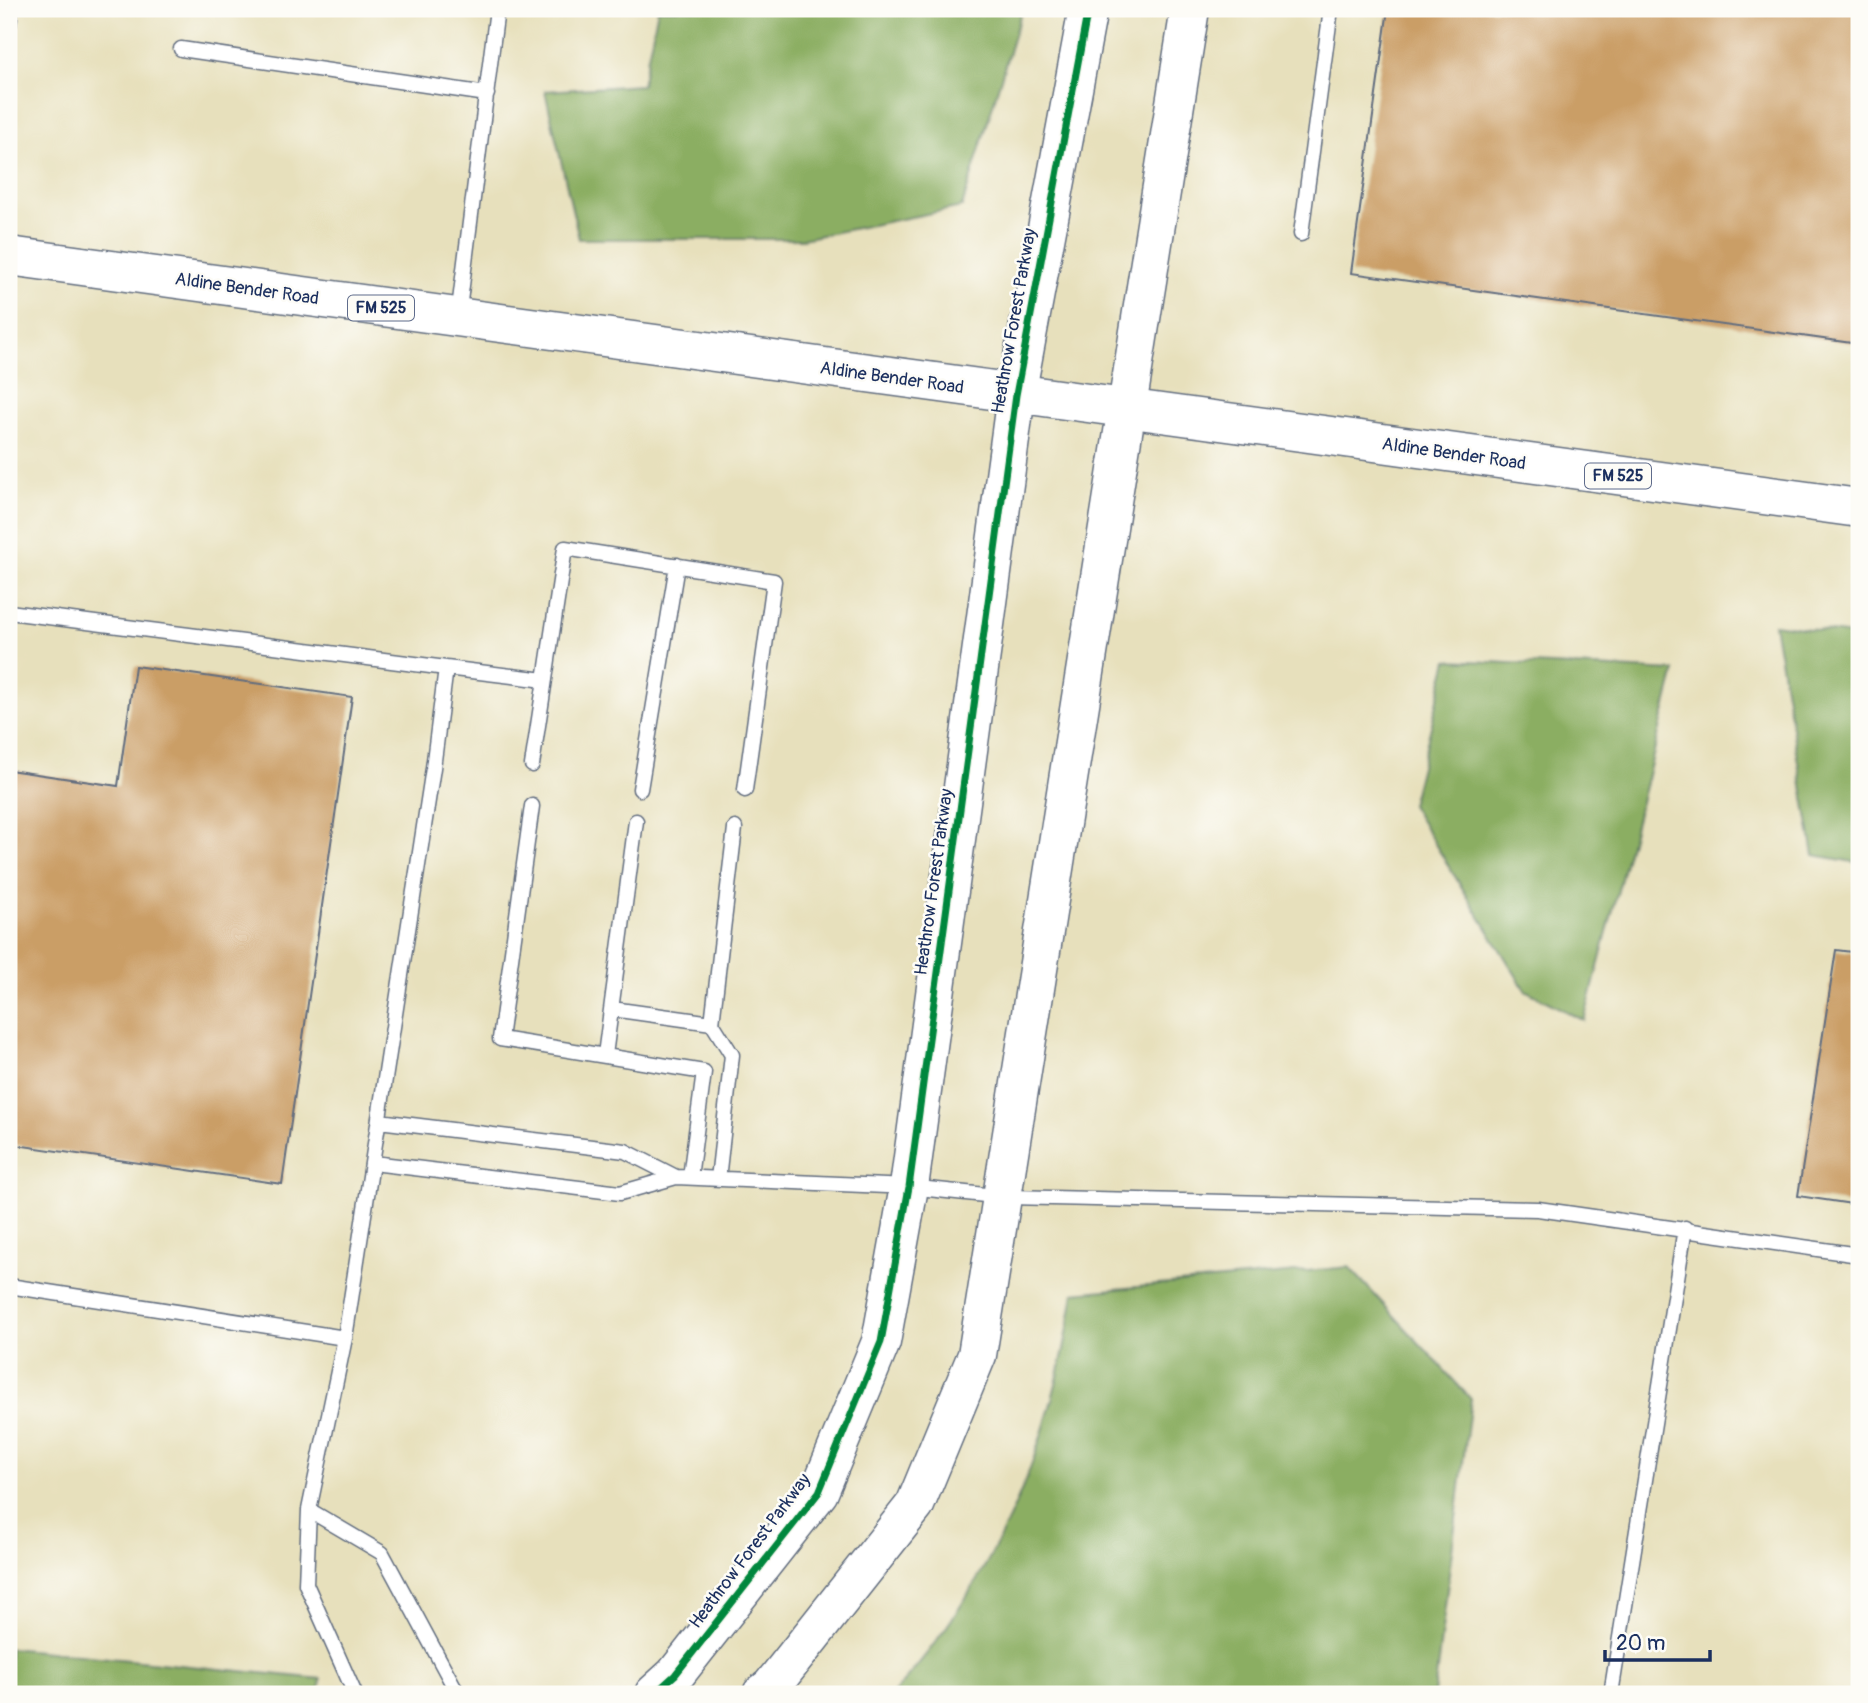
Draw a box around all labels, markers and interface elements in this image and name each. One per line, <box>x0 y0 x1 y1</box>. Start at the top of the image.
street label: Heathrow Forest Parkway <box>986 226 1042 416</box>
street label: Aldine Bender Road <box>174 268 320 310</box>
road number: FM 525 <box>348 296 414 320</box>
street label: Aldine Bender Road <box>819 357 965 399</box>
street label: Aldine Bender Road <box>1381 433 1527 475</box>
road number: FM 525 <box>1585 463 1651 489</box>
street label: Heathrow Forest Parkway <box>910 787 959 977</box>
street label: Heathrow Forest Parkway <box>684 1469 816 1633</box>
scale bar <box>1605 1619 1710 1663</box>
text: 20 m <box>1616 1630 1665 1657</box>

